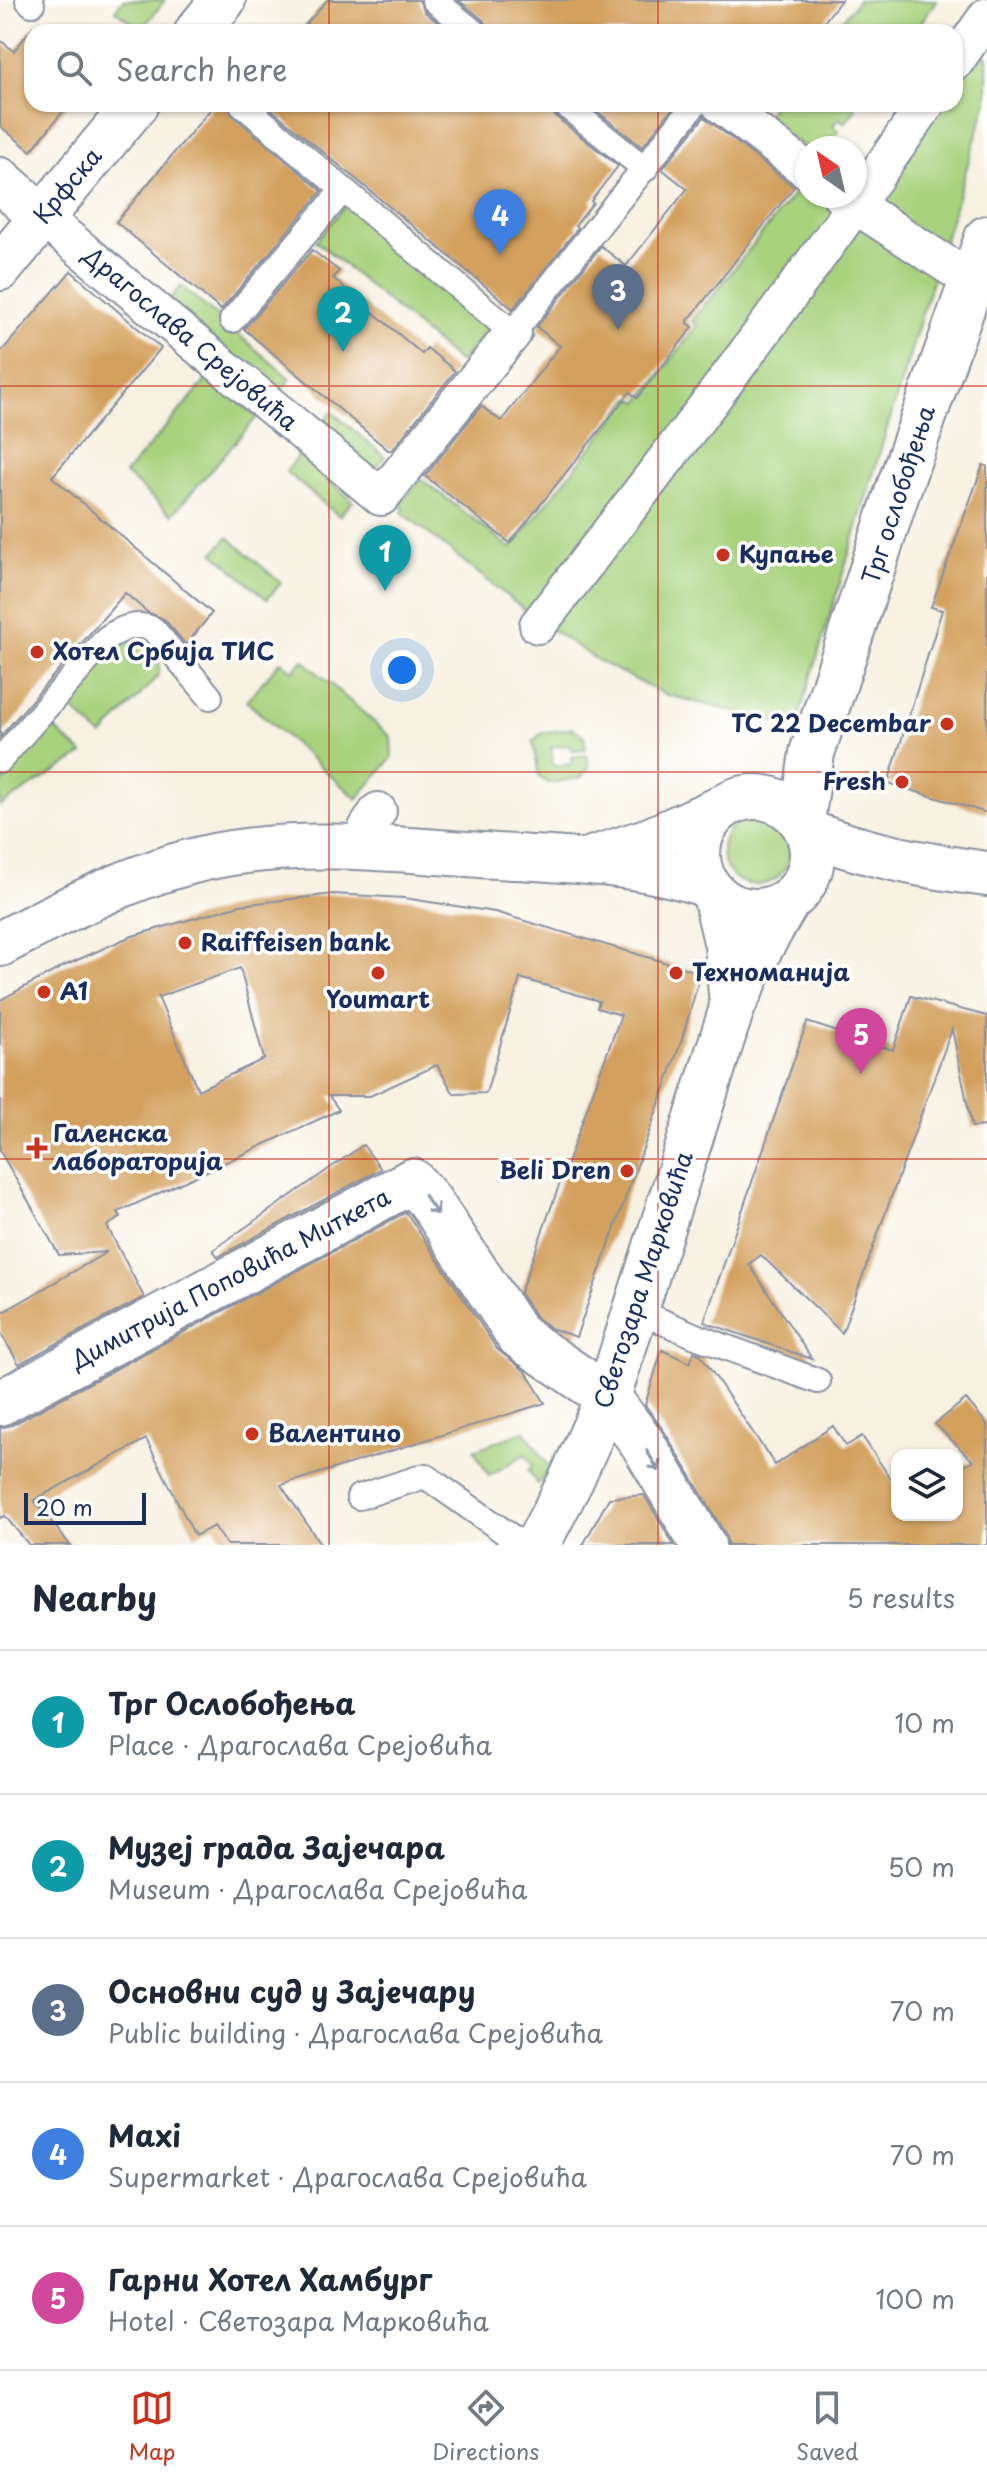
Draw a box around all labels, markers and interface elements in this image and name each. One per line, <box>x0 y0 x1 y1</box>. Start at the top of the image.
search box <box>24 24 963 112</box>
icon: search <box>52 46 96 90</box>
text: Search here <box>116 46 288 91</box>
north arrow <box>795 136 867 208</box>
street label: Крфска <box>24 139 109 231</box>
pin: 4 <box>474 189 526 255</box>
street label: Драгослава Срејовића <box>75 236 307 438</box>
pin: 3 <box>592 264 644 330</box>
pin: 2 <box>317 286 369 352</box>
street label: Трг ослобођења <box>851 400 943 588</box>
pin: 1 <box>359 525 411 591</box>
place label: Купање <box>739 535 834 571</box>
marker: Купање <box>714 546 732 564</box>
place label: Хотел Србија ТИС <box>53 632 274 668</box>
marker: Хотел Србија ТИС <box>28 643 46 661</box>
your location <box>382 650 422 690</box>
place label: TC 22 Decembar <box>731 704 932 740</box>
marker: TC 22 Decembar <box>938 715 956 733</box>
place label: Fresh <box>823 762 886 798</box>
marker: Fresh <box>893 773 911 791</box>
place label: Raiffeisen bank <box>201 923 391 959</box>
marker: Raiffeisen bank <box>176 934 194 952</box>
place label: Техноманија <box>692 953 850 989</box>
marker: Youmart <box>369 964 387 982</box>
marker: Техноманија <box>667 964 685 982</box>
place label: A1 <box>60 972 88 1008</box>
place label: Youmart <box>326 980 430 1016</box>
marker: A1 <box>35 983 53 1001</box>
pin: 5 <box>835 1008 887 1074</box>
place label: Галенска лабораторија <box>52 1114 223 1178</box>
marker: Галенска лабораторија <box>28 1139 46 1157</box>
street label: Светозара Марковића <box>583 1146 701 1413</box>
place label: Beli Dren <box>499 1151 611 1187</box>
marker: Beli Dren <box>618 1162 636 1180</box>
street label: Димитрија Поповића Миткета <box>63 1177 396 1377</box>
one-way arrow <box>423 1193 439 1215</box>
place label: Валентино <box>268 1414 401 1450</box>
marker: Валентино <box>243 1425 261 1443</box>
one-way arrow <box>645 1449 661 1472</box>
map controls <box>891 1449 963 1521</box>
button: layers <box>891 1449 963 1521</box>
scale bar <box>24 1489 146 1525</box>
text: 20 m <box>36 1490 93 1523</box>
text: Nearby <box>32 1571 157 1623</box>
text: 5 results <box>847 1578 955 1617</box>
text: Трг Ослобођења <box>108 1680 356 1725</box>
text: 1 <box>52 1703 64 1742</box>
text: 10 m <box>894 1703 955 1742</box>
text: Place · Драгослава Срејовића <box>108 1725 492 1764</box>
text: Музеј града Зајечара <box>108 1824 445 1869</box>
text: 2 <box>49 1847 67 1886</box>
text: 50 m <box>888 1847 955 1886</box>
text: Museum · Драгослава Срејовића <box>108 1869 527 1908</box>
text: Основни суд у Зајечару <box>108 1968 475 2013</box>
text: 3 <box>49 1991 67 2030</box>
text: 70 m <box>890 1991 955 2030</box>
text: Public building · Драгослава Срејовића <box>108 2013 603 2052</box>
text: Maxi <box>108 2112 181 2157</box>
text: 4 <box>49 2135 67 2174</box>
text: 70 m <box>890 2135 955 2174</box>
text: Supermarket · Драгослава Срејовића <box>108 2157 587 2196</box>
text: Гарни Хотел Хамбург <box>108 2256 432 2301</box>
text: 5 <box>50 2279 66 2318</box>
text: 100 m <box>875 2279 955 2318</box>
text: Hotel · Светозара Марковића <box>108 2301 489 2340</box>
tab: Map <box>128 2386 175 2467</box>
tab: Directions <box>432 2386 539 2467</box>
tab: Saved <box>796 2386 859 2467</box>

